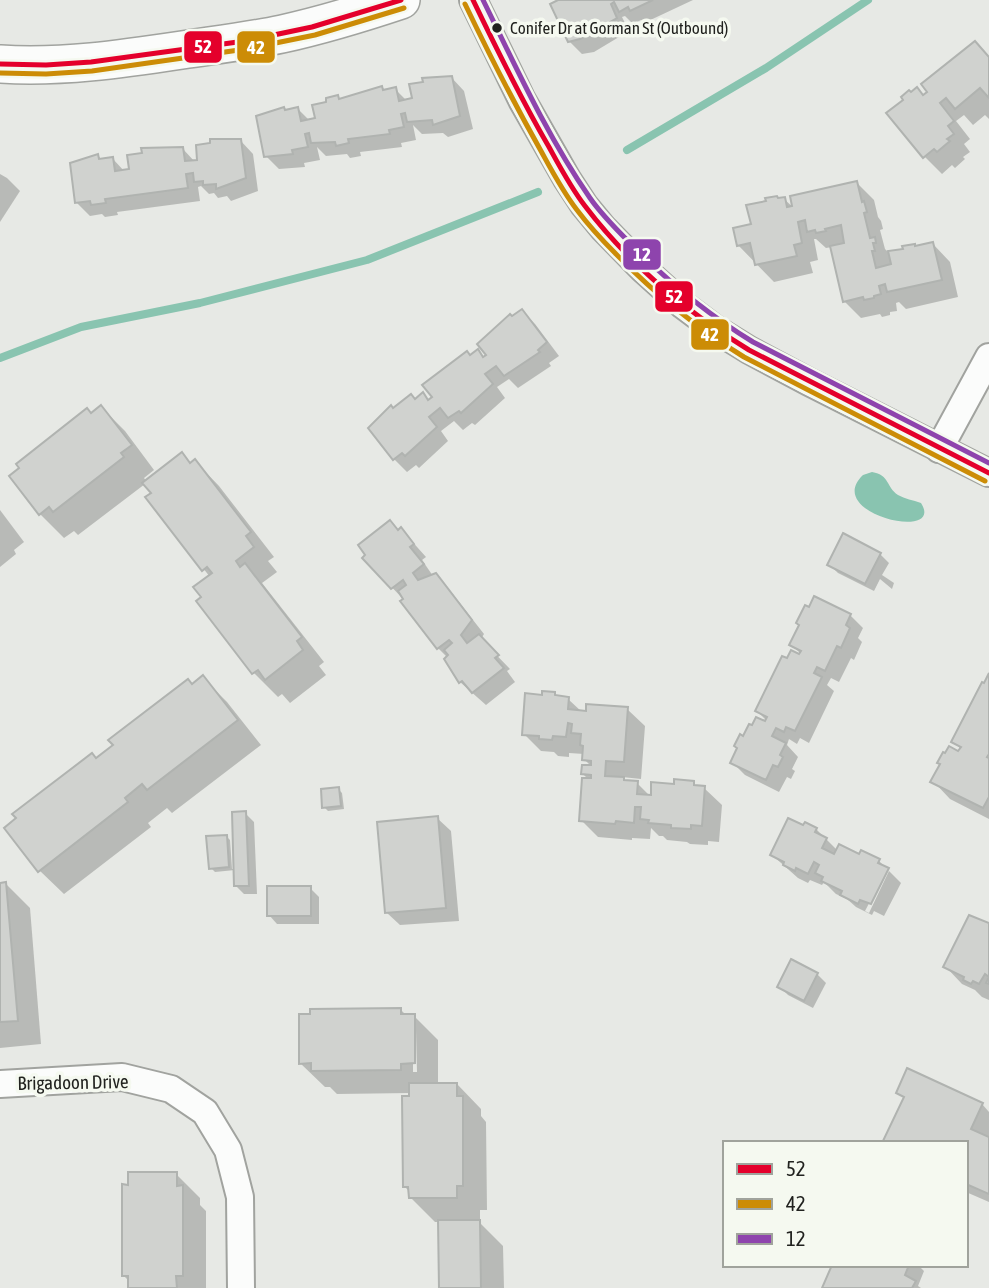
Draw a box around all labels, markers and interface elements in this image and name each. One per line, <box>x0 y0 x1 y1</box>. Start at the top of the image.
place label: Conifer Dr at Gorman St (Outbound) <box>510 18 728 38</box>
marker: Conifer Dr at Gorman St (Outbound) <box>490 21 504 35</box>
line badge: 52 <box>183 30 223 64</box>
line badge: 42 <box>236 30 276 64</box>
text: 52 <box>194 35 212 57</box>
text: 42 <box>246 36 265 58</box>
line badge: 12 <box>622 238 662 271</box>
text: 12 <box>633 243 651 265</box>
line badge: 52 <box>654 280 694 313</box>
text: 52 <box>665 285 683 307</box>
line badge: 42 <box>690 318 730 351</box>
text: 42 <box>700 323 719 345</box>
street label: Brigadoon Drive <box>17 1070 129 1094</box>
legend <box>723 1141 968 1267</box>
text: 52 <box>786 1156 806 1180</box>
text: 42 <box>786 1191 806 1215</box>
text: 12 <box>786 1226 806 1250</box>

